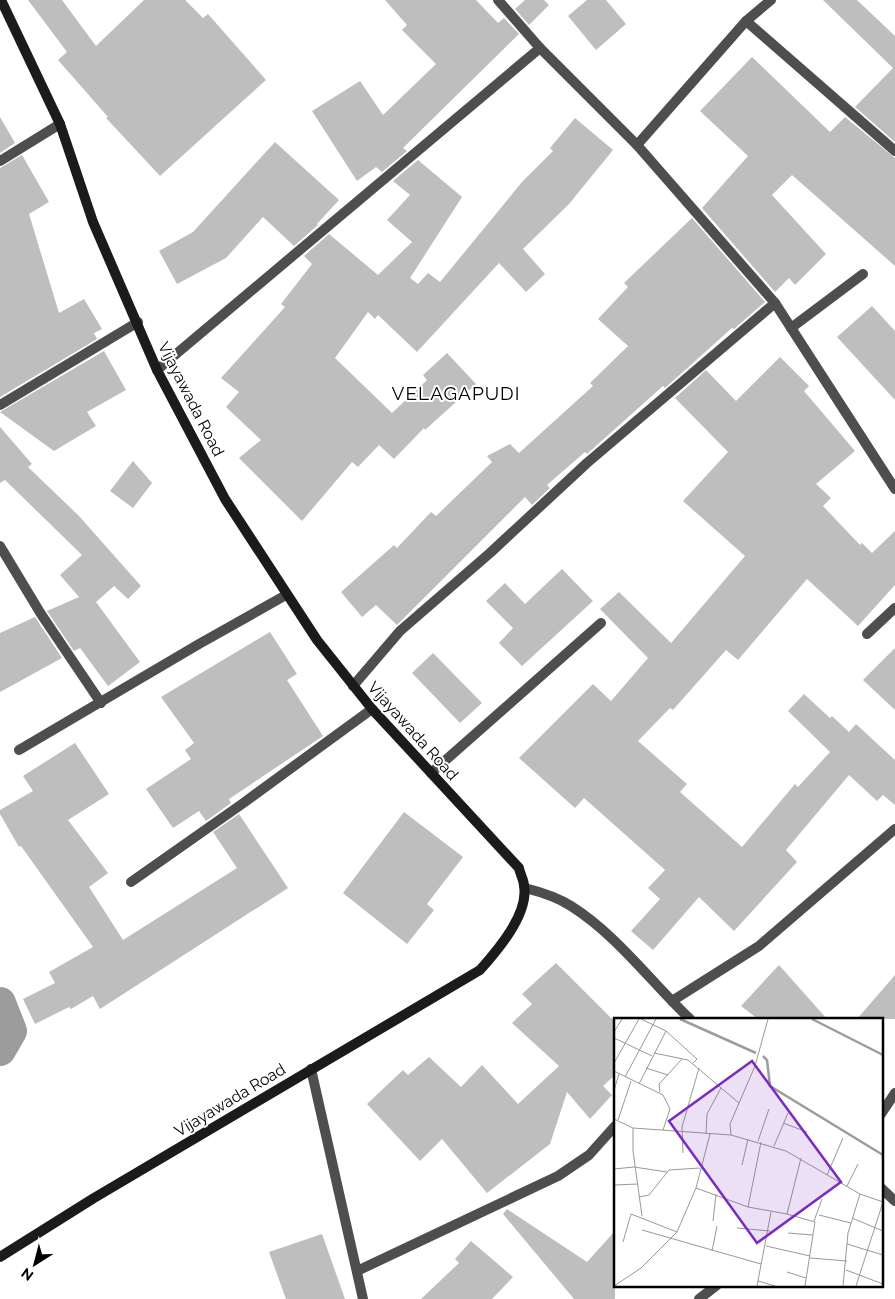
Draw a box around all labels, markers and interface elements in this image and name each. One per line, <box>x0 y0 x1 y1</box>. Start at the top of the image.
street label: Vijayawada Road <box>154 339 228 459</box>
district label: VELAGAPUDI <box>392 382 520 404</box>
street label: Vijayawada Road <box>364 678 462 784</box>
inset map <box>614 1018 882 1286</box>
street label: Vijayawada Road <box>171 1059 289 1141</box>
north arrow <box>10 1239 60 1289</box>
text: N <box>18 1265 36 1284</box>

